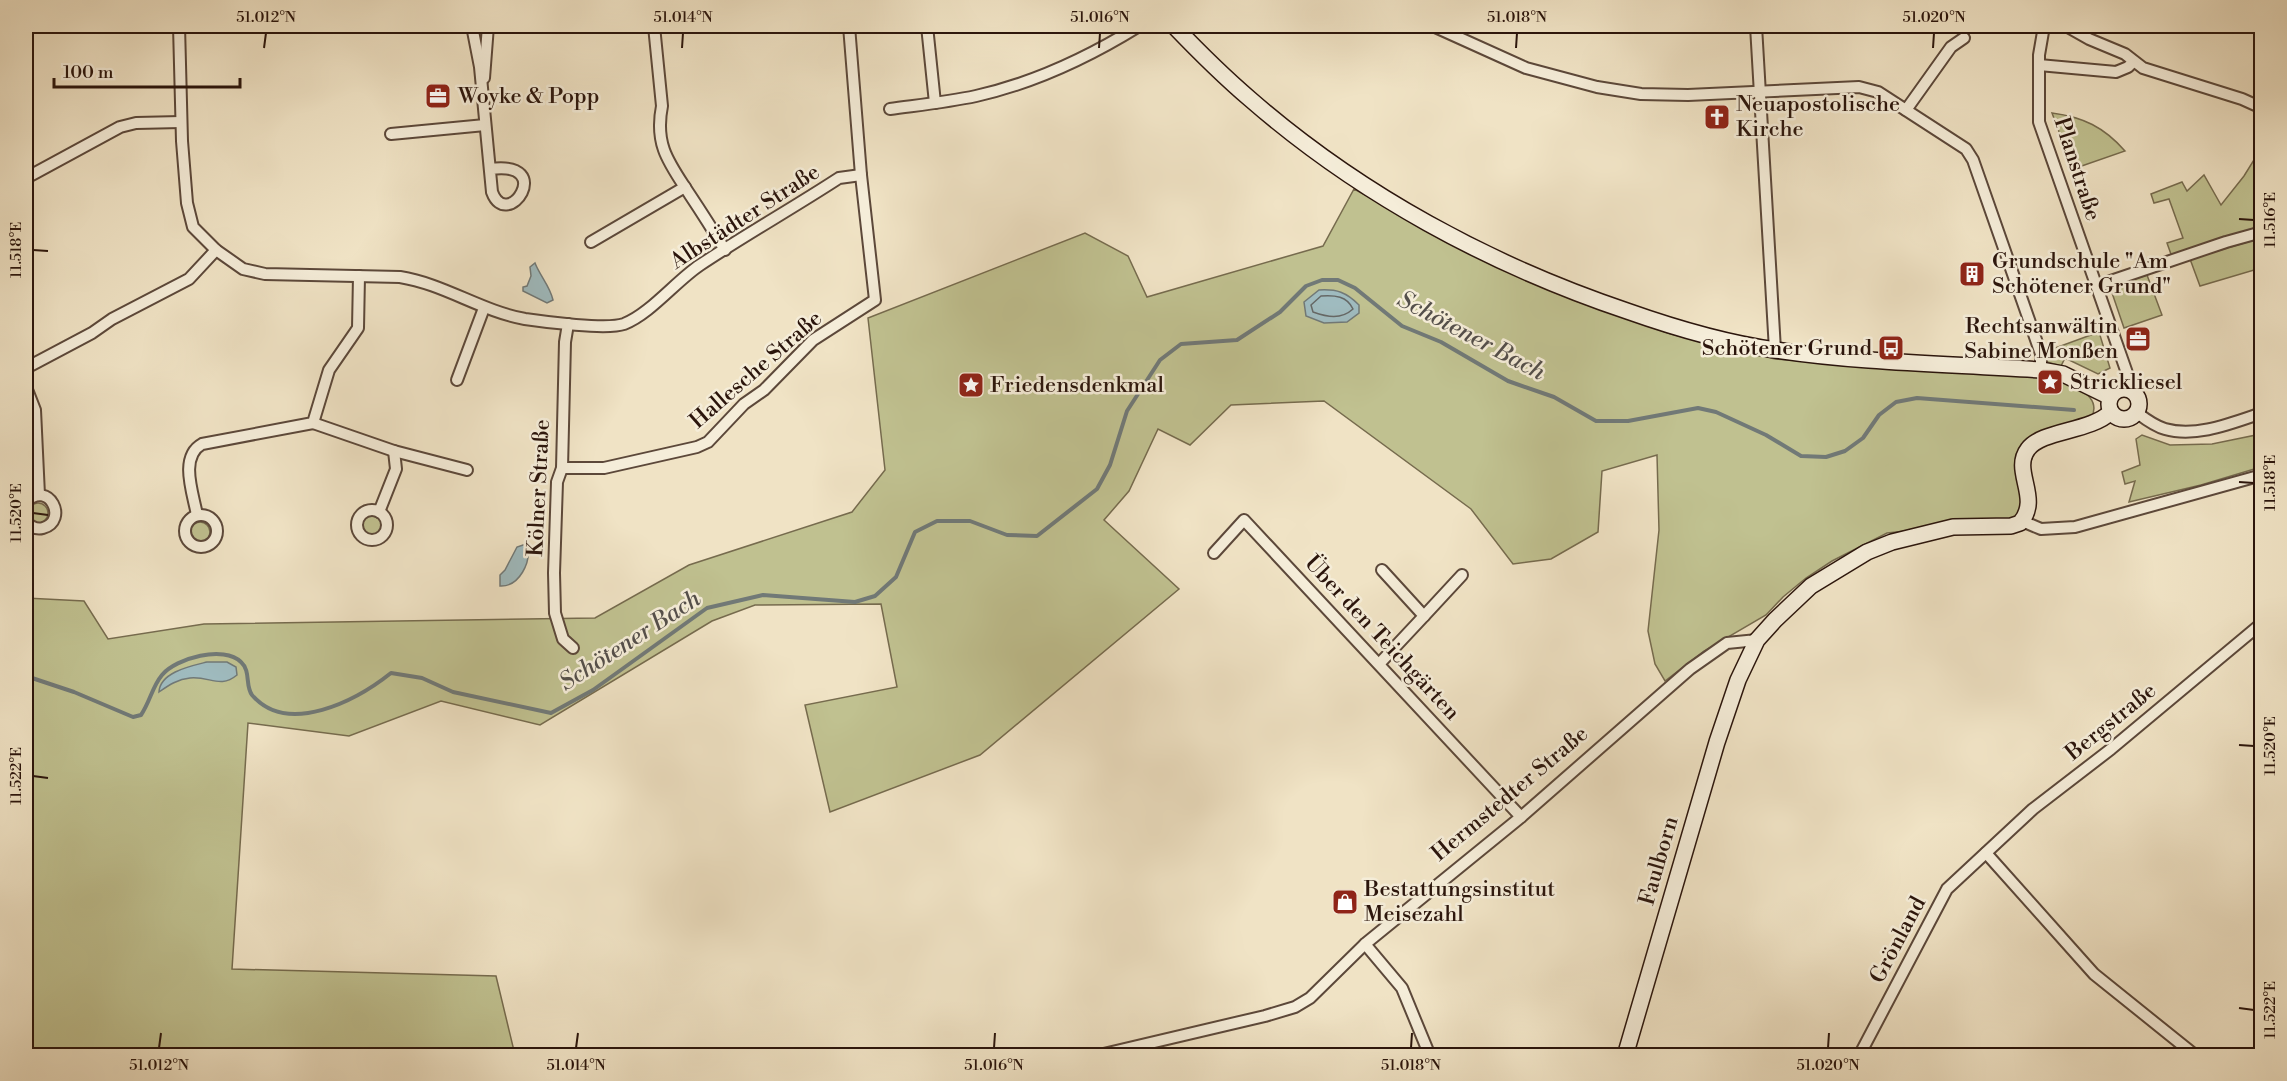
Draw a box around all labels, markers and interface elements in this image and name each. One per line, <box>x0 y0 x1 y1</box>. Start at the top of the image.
text: 51.012°N <box>236 8 296 27</box>
text: 51.014°N <box>653 8 713 27</box>
text: 51.016°N <box>1070 8 1130 27</box>
text: 51.018°N <box>1487 8 1547 27</box>
text: 51.020°N <box>1902 8 1966 27</box>
scale bar <box>54 51 240 89</box>
text: 100 m <box>63 61 114 84</box>
office icon: Woyke & Popp <box>423 81 453 111</box>
place label: Woyke & Popp <box>457 83 600 110</box>
place label: Neuapostolische Kirche <box>1736 91 1900 143</box>
church icon: Neuapostolische Kirche <box>1702 102 1732 132</box>
street label: Planstraße <box>2048 114 2106 224</box>
street label: Albstädter Straße <box>664 159 825 276</box>
text: 11.516°E <box>2261 192 2280 248</box>
text: 11.518°E <box>7 222 26 278</box>
place label: Grundschule "Am Schötener Grund" <box>1992 248 2171 300</box>
building icon: Grundschule "Am Schötener Grund" <box>1957 259 1987 289</box>
water label: Schötener Bach <box>1392 284 1551 388</box>
street label: Hallesche Straße <box>684 305 828 435</box>
place label: Rechtsanwältin Sabine Monßen <box>1964 313 2118 365</box>
office icon: Rechtsanwältin Sabine Monßen <box>2123 324 2153 354</box>
bus stop icon: Schötener Grund <box>1876 333 1906 363</box>
place label: Schötener Grund <box>1702 335 1873 362</box>
place icon: Strickliesel <box>2035 367 2065 397</box>
place label: Strickliesel <box>2070 369 2183 396</box>
place icon: Friedensdenkmal <box>956 370 986 400</box>
place label: Friedensdenkmal <box>990 372 1164 399</box>
street label: Kölner Straße <box>522 419 556 557</box>
text: 11.518°E <box>2261 455 2280 511</box>
text: 11.520°E <box>7 483 26 543</box>
street label: Über den Teichgärten <box>1299 549 1466 726</box>
water label: Schötener Bach <box>553 584 707 698</box>
street label: Bergstraße <box>2059 677 2162 767</box>
text: 11.520°E <box>2261 716 2280 776</box>
street label: Hermstedter Straße <box>1426 721 1594 867</box>
text: 11.522°E <box>7 747 26 805</box>
street label: Faulborn <box>1633 813 1685 909</box>
place label: Bestattungsinstitut Meisezahl <box>1363 876 1555 928</box>
shop icon: Bestattungsinstitut Meisezahl <box>1330 887 1360 917</box>
street label: Grönland <box>1864 892 1932 988</box>
text: 11.522°E <box>2261 981 2280 1039</box>
text: 51.012°N <box>129 1056 189 1075</box>
text: 51.014°N <box>546 1056 606 1075</box>
text: 51.016°N <box>964 1056 1024 1075</box>
text: 51.018°N <box>1381 1056 1441 1075</box>
text: 51.020°N <box>1796 1056 1860 1075</box>

